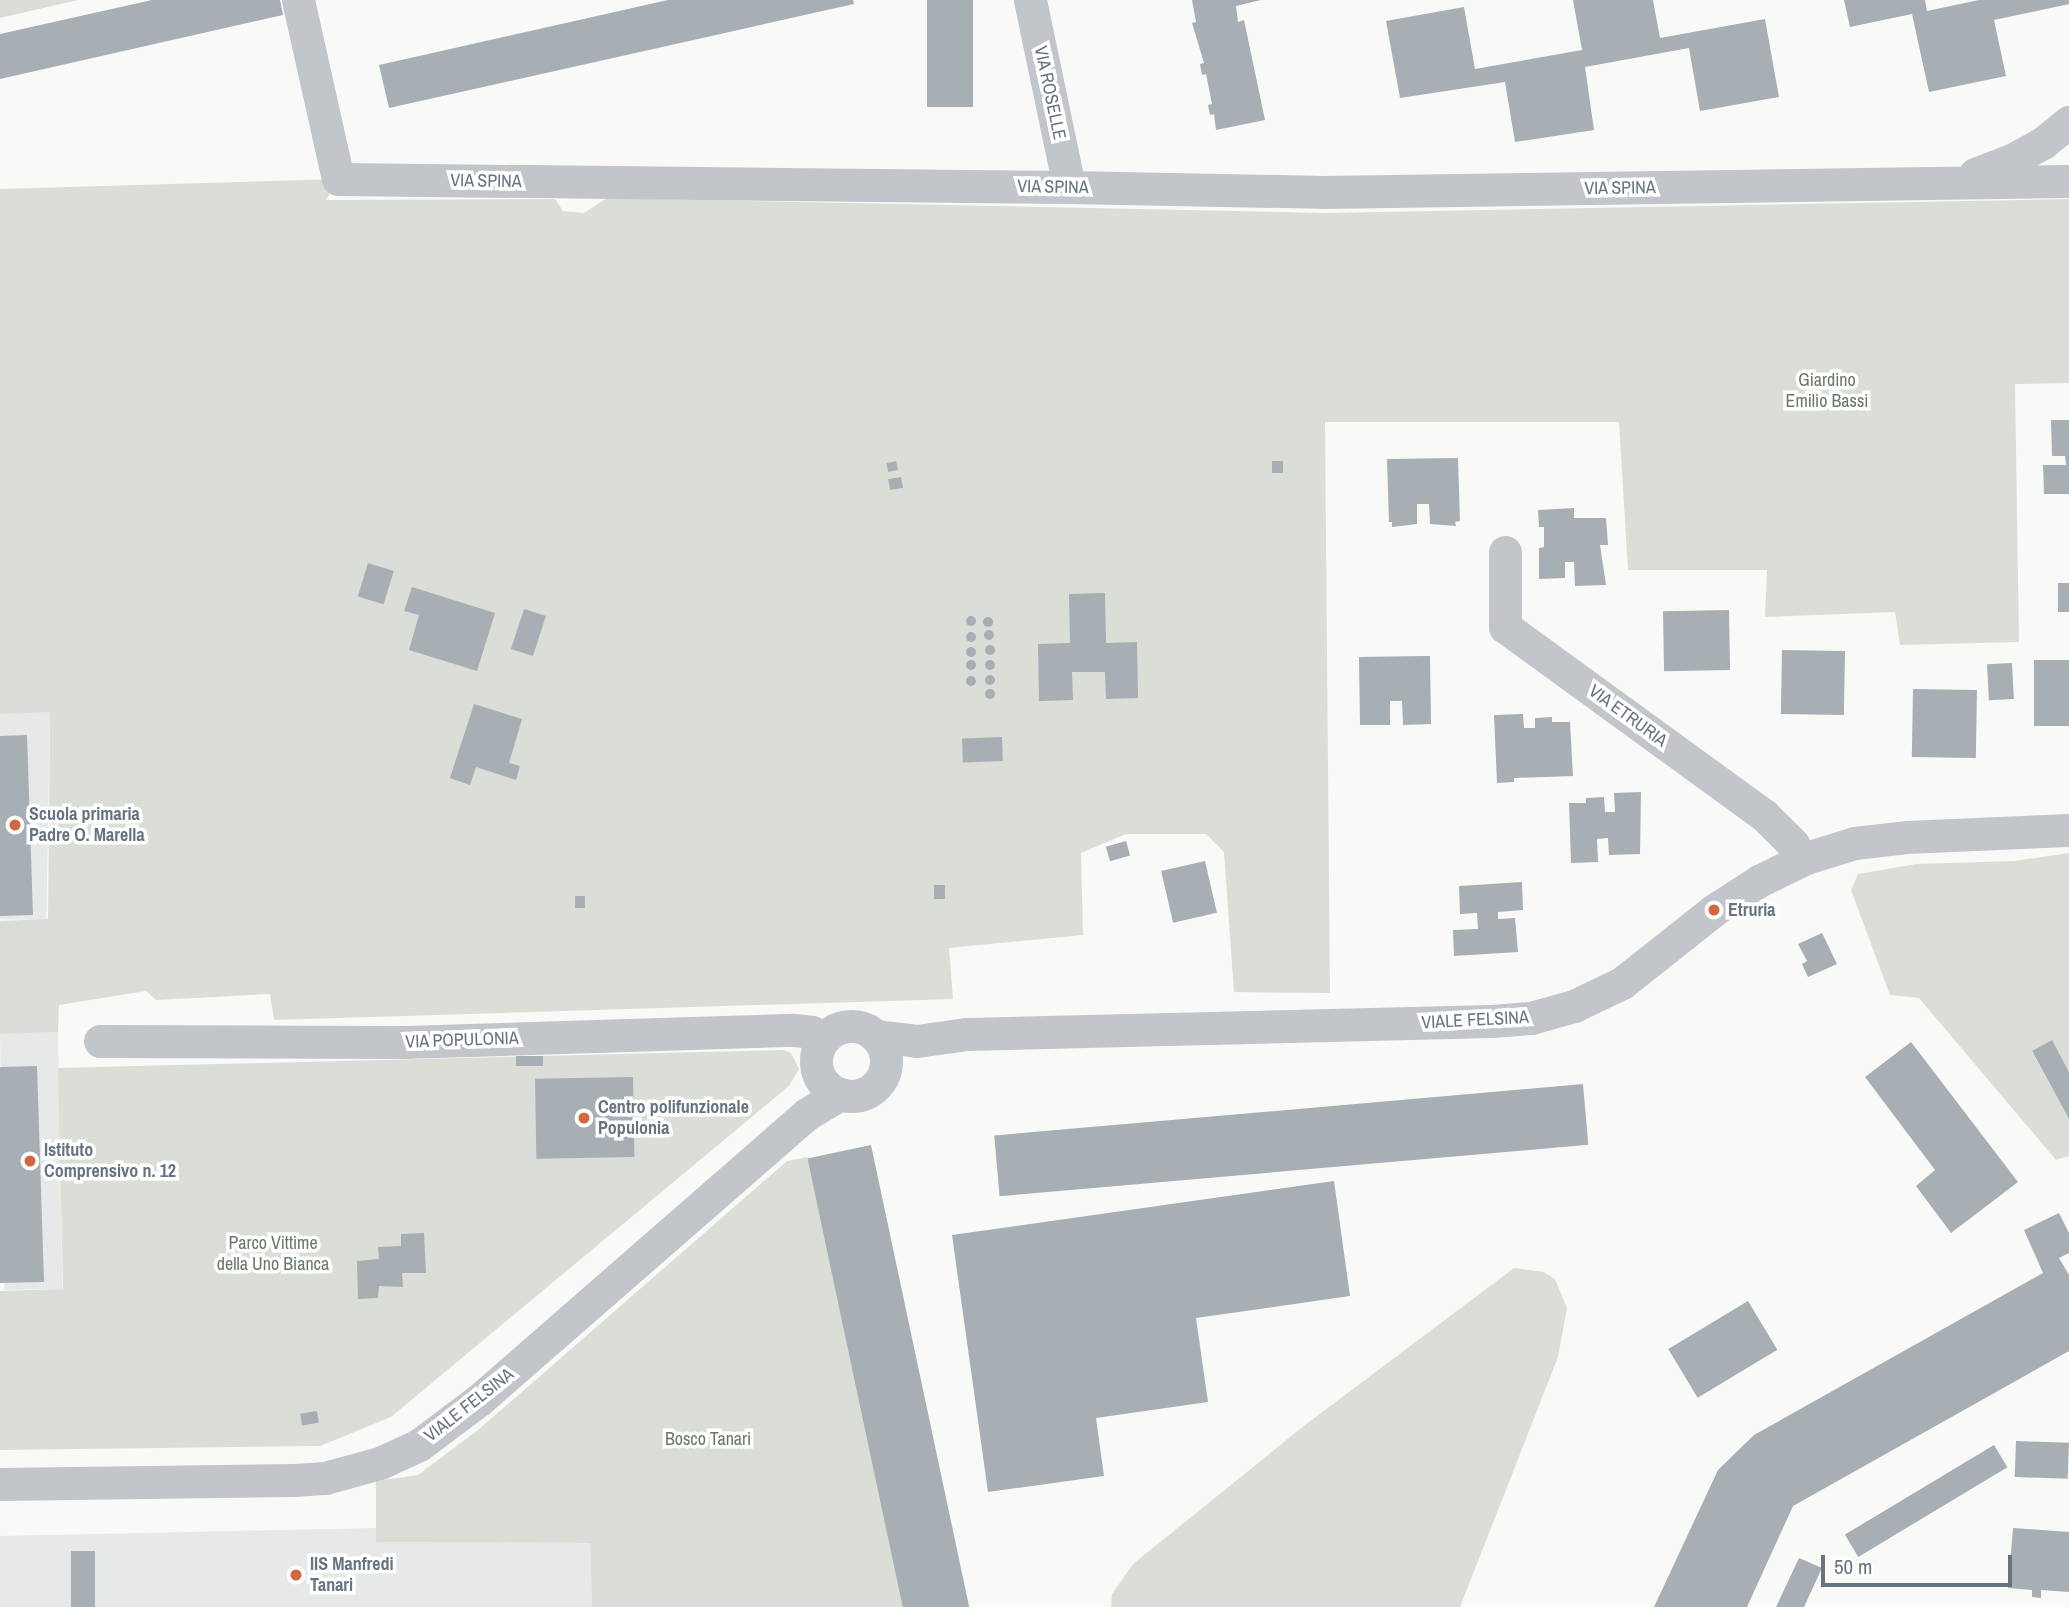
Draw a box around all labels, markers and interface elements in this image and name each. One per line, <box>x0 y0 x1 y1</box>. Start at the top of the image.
street label: VIA ROSELLE <box>1029 44 1071 142</box>
street label: VIA SPINA <box>450 170 522 192</box>
street label: VIA SPINA <box>1017 176 1089 198</box>
street label: VIA SPINA <box>1584 177 1656 199</box>
park label: Giardino Emilio Bassi <box>1786 370 1868 412</box>
street label: VIA ETRURIA <box>1584 680 1672 752</box>
place label: Scuola primaria Padre O. Marella <box>29 804 145 846</box>
marker: Scuola primaria Padre O. Marella <box>7 817 23 833</box>
place label: Etruria <box>1728 899 1776 921</box>
marker: Etruria <box>1706 902 1722 918</box>
street label: VIALE FELSINA <box>1421 1006 1529 1034</box>
street label: VIA POPULONIA <box>405 1027 519 1053</box>
place label: Centro polifunzionale Populonia <box>598 1097 749 1140</box>
marker: Centro polifunzionale Populonia <box>576 1110 592 1126</box>
place label: Istituto Comprensivo n. 12 <box>44 1140 176 1182</box>
marker: Istituto Comprensivo n. 12 <box>22 1153 38 1169</box>
park label: Parco Vittime della Uno Bianca <box>217 1233 329 1276</box>
street label: VIALE FELSINA <box>420 1363 518 1447</box>
park label: Bosco Tanari <box>665 1428 751 1450</box>
scale bar <box>1824 1540 2015 1584</box>
text: 50 m <box>1834 1552 1872 1581</box>
place label: IIS Manfredi Tanari <box>310 1554 394 1596</box>
marker: IIS Manfredi Tanari <box>288 1567 304 1583</box>

